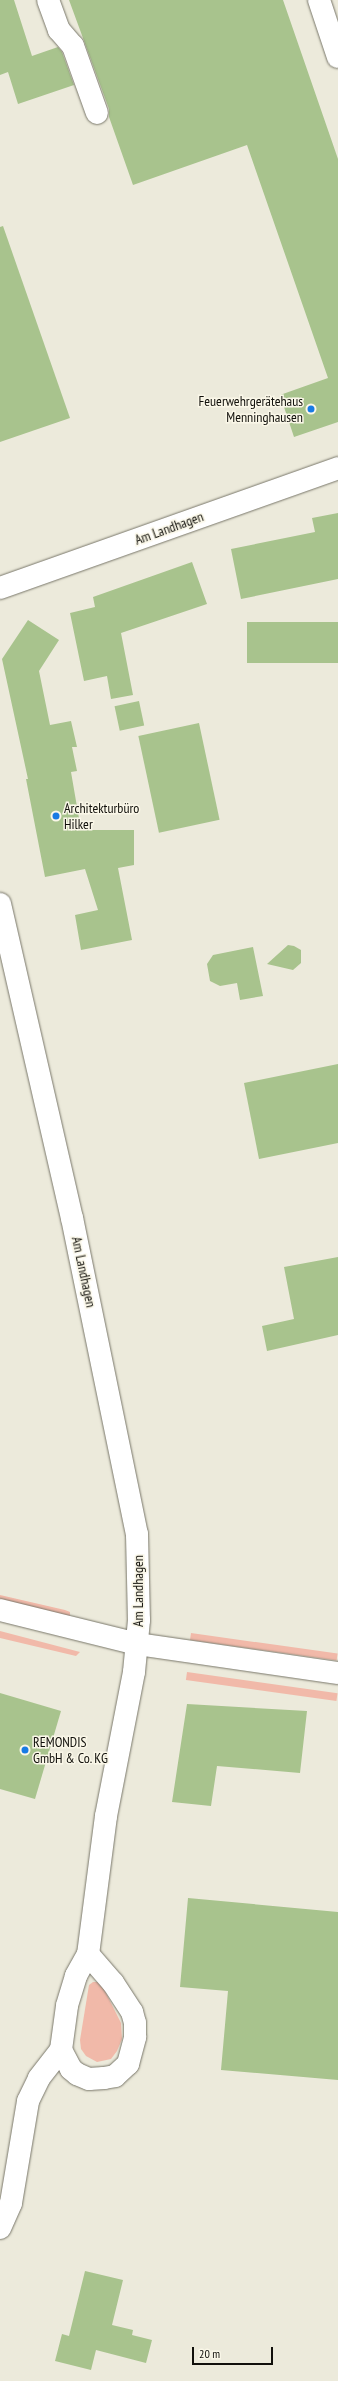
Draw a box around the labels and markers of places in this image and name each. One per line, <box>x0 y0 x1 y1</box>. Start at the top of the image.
place label: Feuerwehrgerätehaus Menninghausen <box>198 393 303 426</box>
marker: Feuerwehrgerätehaus Menninghausen <box>306 404 316 414</box>
place label: Architekturbüro Hilker <box>64 800 139 832</box>
marker: Architekturbüro Hilker <box>51 811 61 821</box>
place label: REMONDIS GmbH & Co. KG <box>33 1734 109 1766</box>
marker: REMONDIS GmbH & Co. KG <box>20 1745 30 1755</box>

